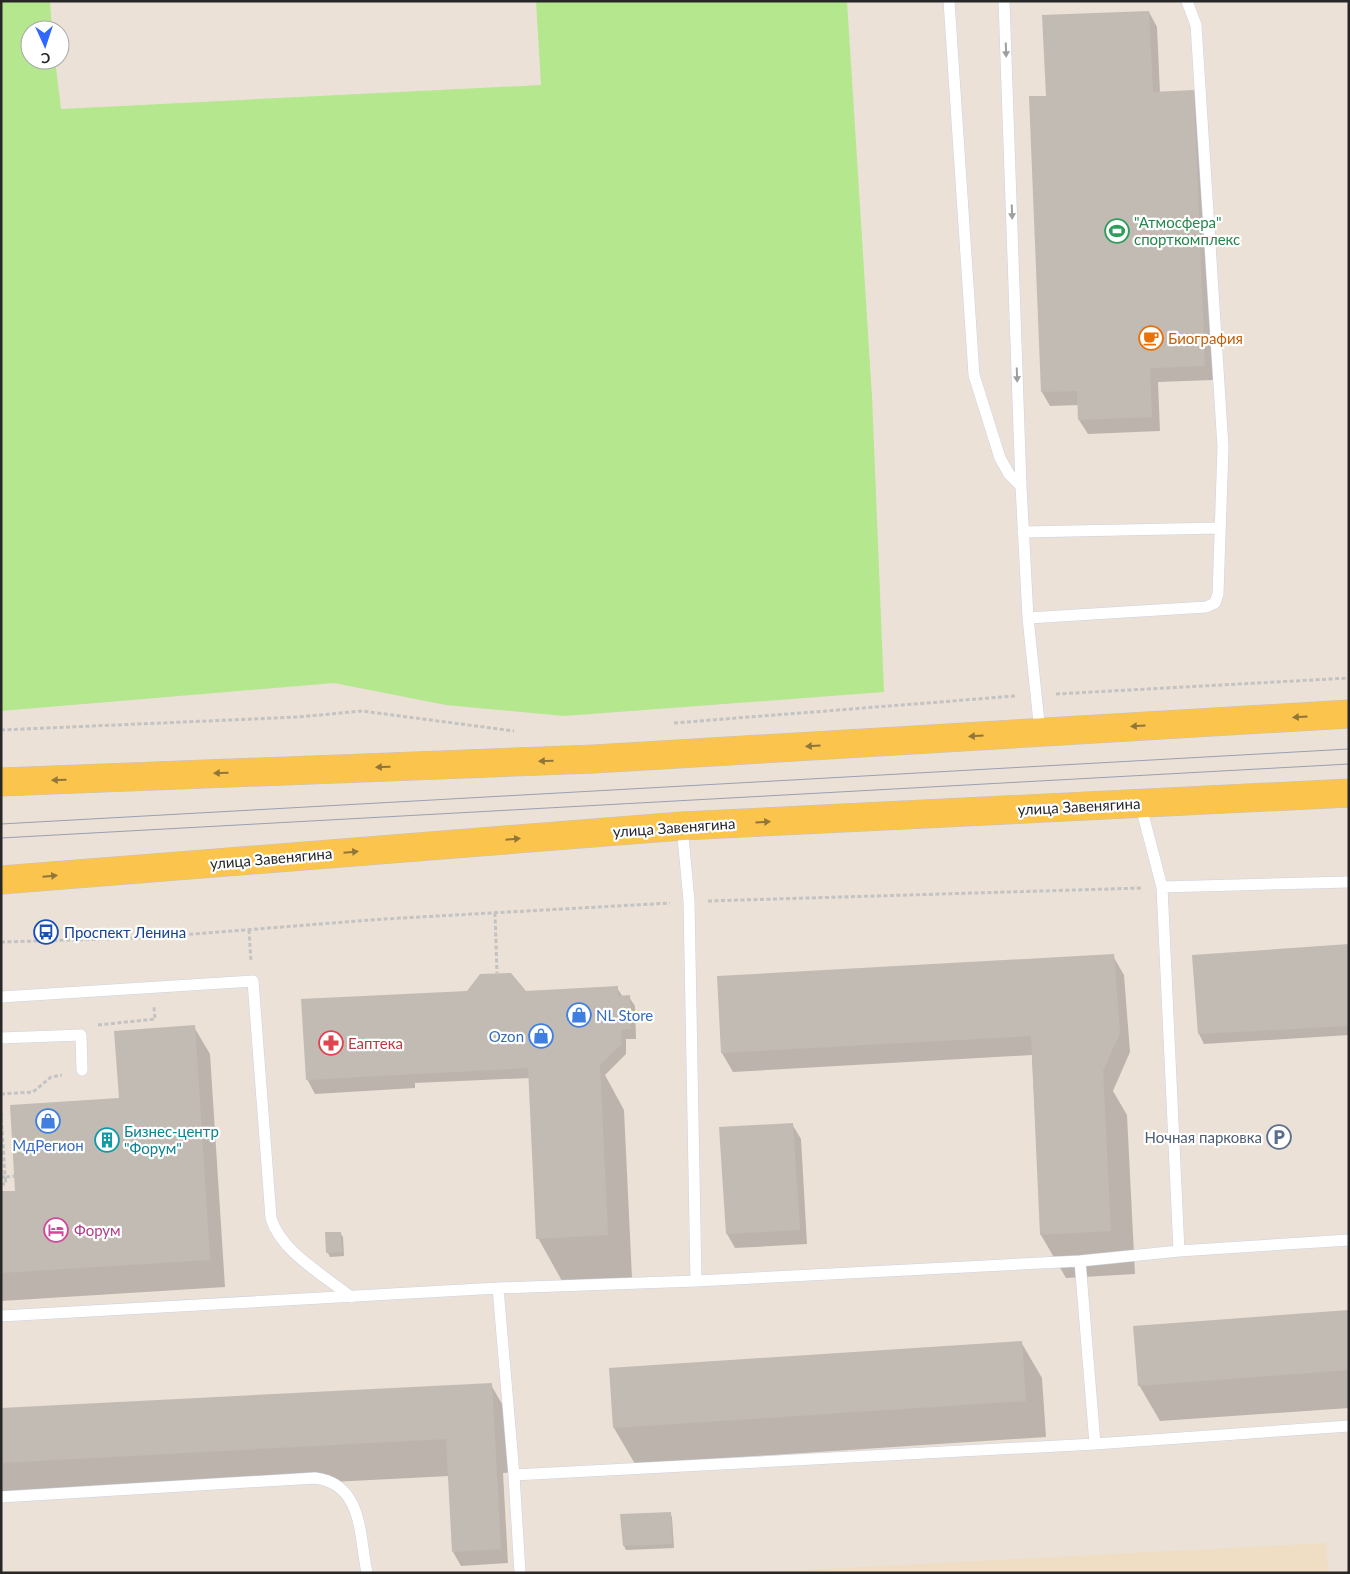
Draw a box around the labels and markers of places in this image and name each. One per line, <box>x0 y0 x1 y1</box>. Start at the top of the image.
place label: "Атмосфера" спорткомплекс <box>1134 213 1240 248</box>
sports icon: "Атмосфера" спорткомплекс <box>1104 218 1130 244</box>
cafe icon: Биография <box>1138 325 1164 351</box>
place label: Биография <box>1168 329 1243 347</box>
bus stop icon: Проспект Ленина <box>33 919 59 945</box>
place label: Проспект Ленина <box>64 923 186 941</box>
shop icon: NL Store <box>566 1002 592 1028</box>
place label: NL Store <box>596 1006 653 1024</box>
shop icon: Ozon <box>528 1023 554 1049</box>
place label: Ozon <box>489 1027 524 1045</box>
pharmacy icon: Еаптека <box>318 1030 344 1056</box>
place label: Еаптека <box>348 1034 403 1052</box>
shop icon: МдРегион <box>35 1108 61 1134</box>
place label: Бизнес-центр "Форум" <box>124 1122 219 1157</box>
parking icon: Ночная парковка <box>1266 1124 1292 1150</box>
building icon: Бизнес-центр "Форум" <box>94 1127 120 1153</box>
place label: Ночная парковка <box>1144 1128 1262 1146</box>
place label: МдРегион <box>12 1136 84 1154</box>
hotel icon: Форум <box>43 1217 69 1243</box>
place label: Форум <box>74 1221 121 1239</box>

